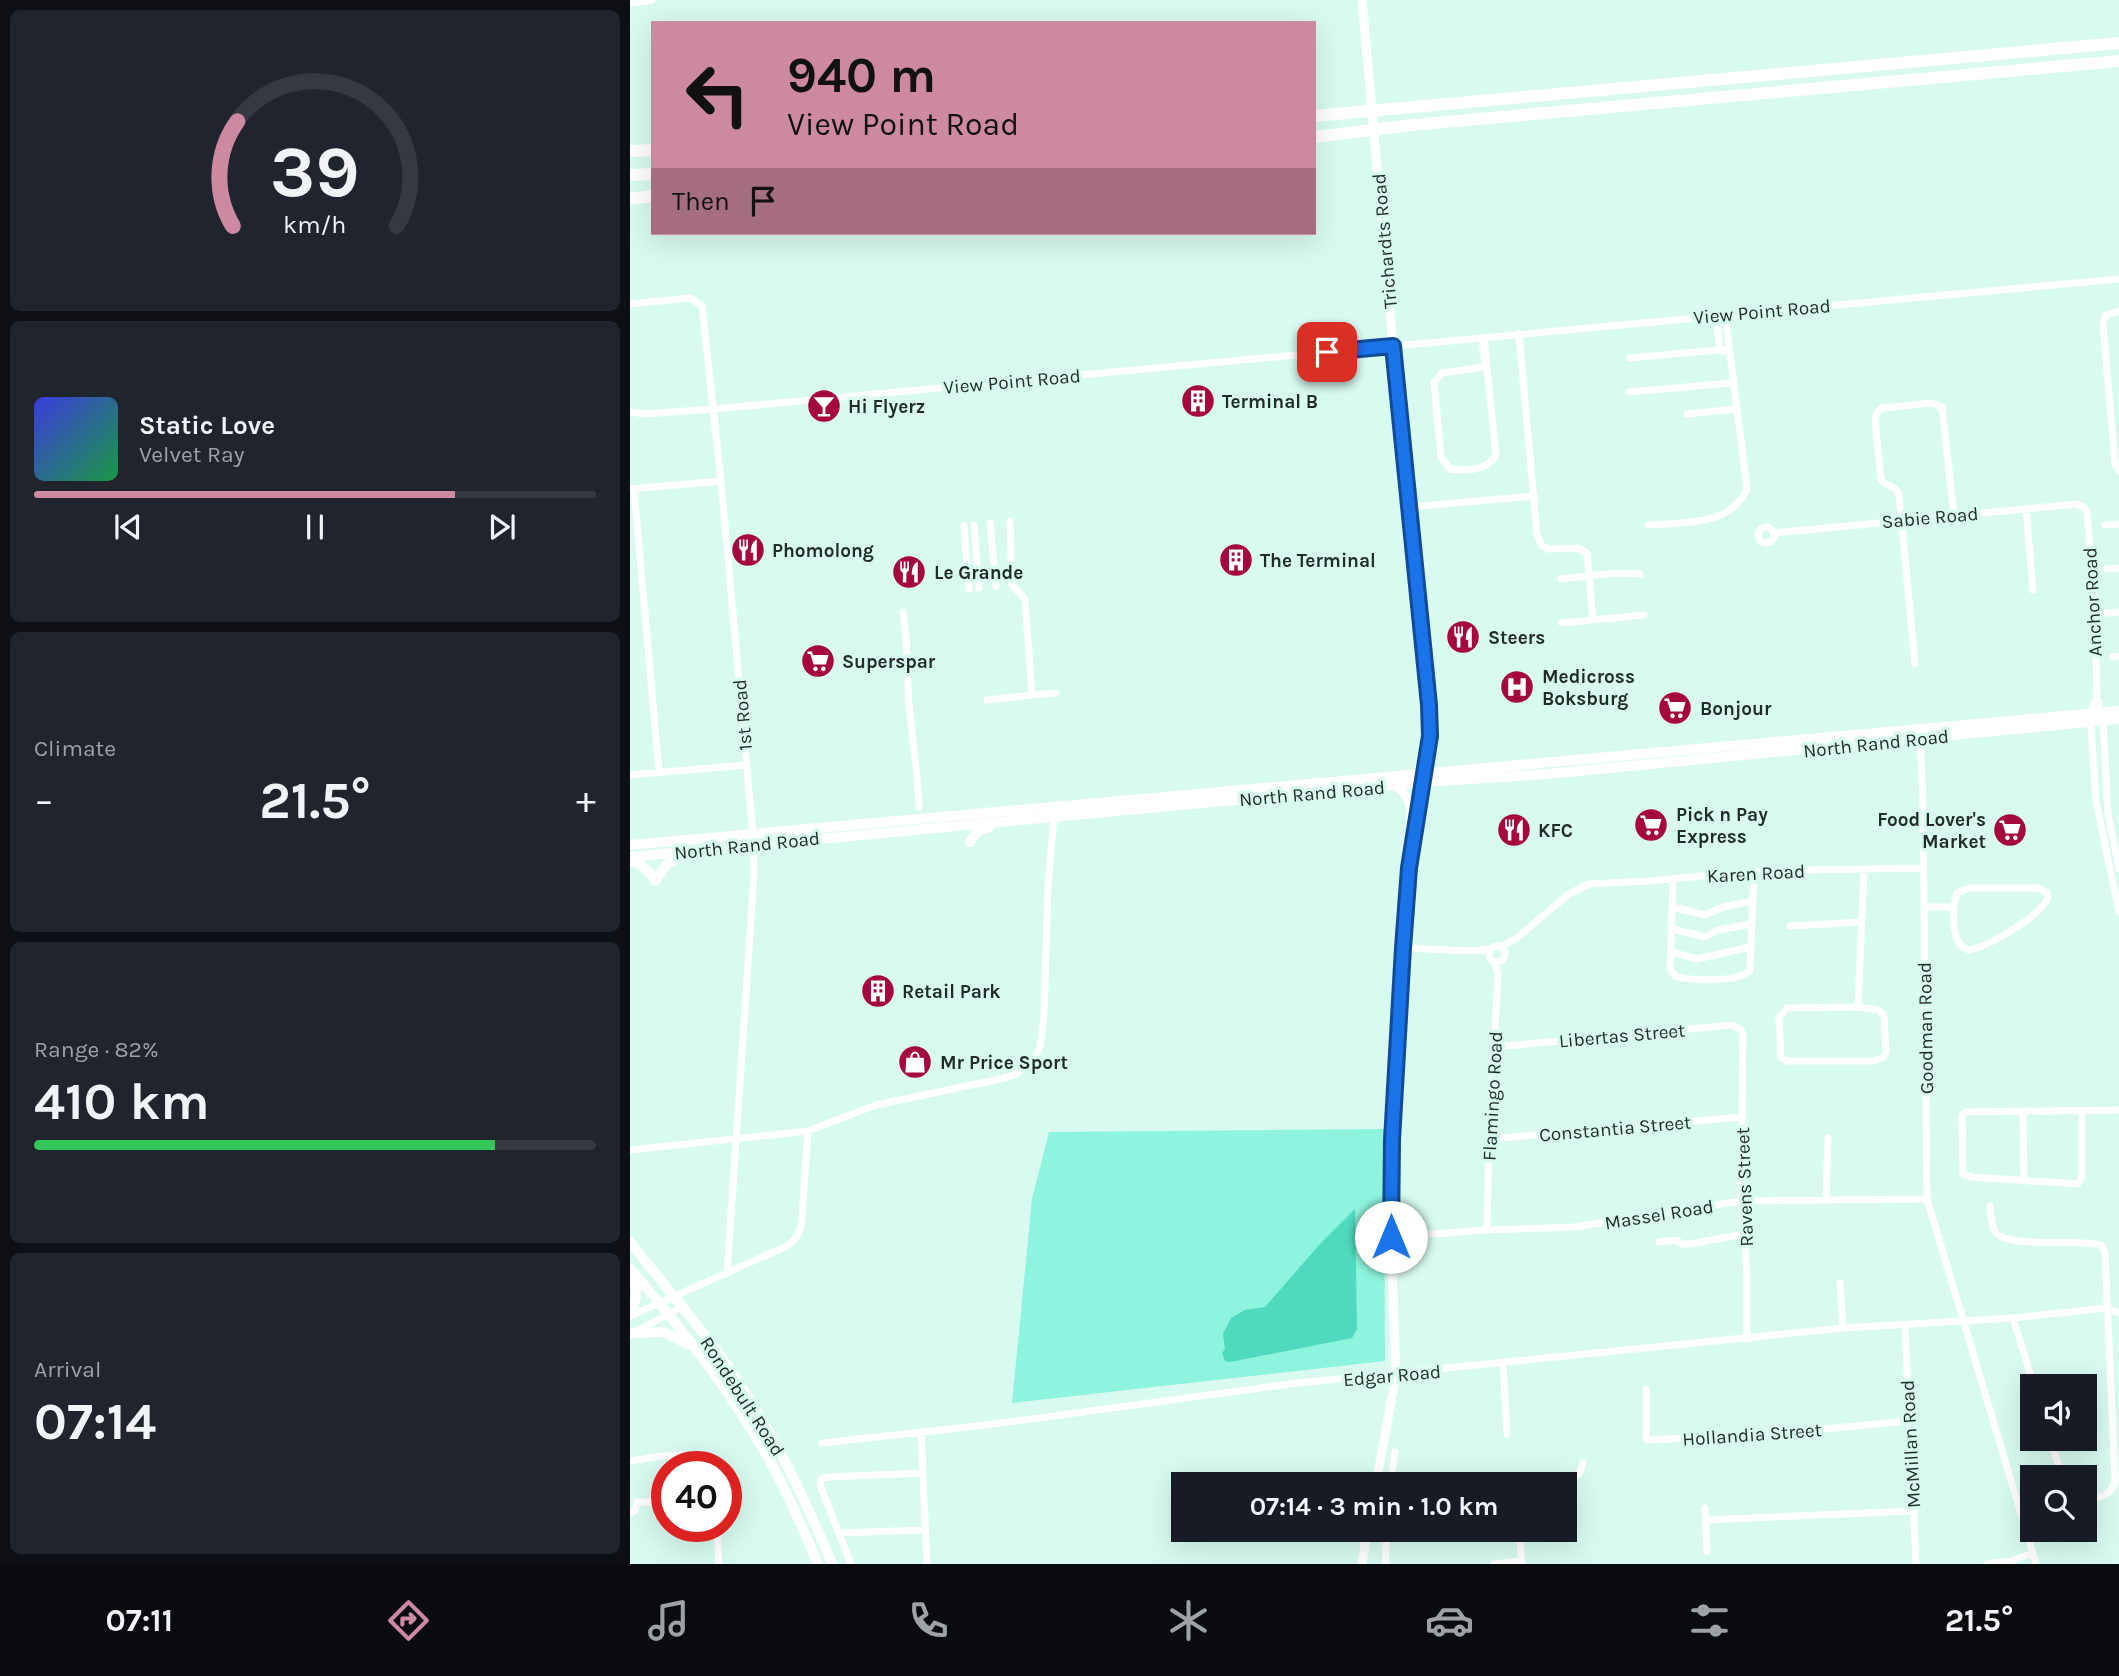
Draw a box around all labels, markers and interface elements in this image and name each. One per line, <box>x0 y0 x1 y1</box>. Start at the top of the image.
text: 940 m <box>787 47 936 104</box>
icon: left <box>672 49 763 140</box>
text: View Point Road <box>787 106 1019 143</box>
text: 39 <box>270 130 360 215</box>
street label: Trichardts Road <box>1368 172 1402 310</box>
icon: arrive <box>744 182 782 220</box>
text: Then <box>672 186 730 217</box>
text: km/h <box>283 210 347 239</box>
street label: View Point Road <box>1692 295 1832 329</box>
pin <box>1297 322 1357 382</box>
icon: arrive <box>1308 333 1346 371</box>
street label: View Point Road <box>942 365 1082 399</box>
building icon: Terminal B <box>1179 382 1217 420</box>
bar icon: Hi Flyerz <box>805 387 843 425</box>
place label: Terminal B <box>1222 391 1318 413</box>
place label: Hi Flyerz <box>848 396 925 418</box>
text: Static Love <box>139 410 275 441</box>
text: Velvet Ray <box>139 441 244 468</box>
street label: Sabie Road <box>1881 503 1979 533</box>
icon: previous <box>109 508 147 546</box>
icon: pause <box>296 508 334 546</box>
icon: next <box>483 508 521 546</box>
restaurant icon: Phomolong <box>729 531 767 569</box>
place label: Phomolong <box>772 540 874 562</box>
building icon: The Terminal <box>1217 541 1255 579</box>
street label: Anchor Road <box>2079 547 2107 657</box>
place label: The Terminal <box>1260 550 1376 572</box>
restaurant icon: Le Grande <box>890 553 928 591</box>
place label: Le Grande <box>934 562 1023 584</box>
restaurant icon: Steers <box>1444 618 1482 656</box>
place label: Steers <box>1488 627 1545 649</box>
supermarket icon: Superspar <box>799 642 837 680</box>
place label: Superspar <box>842 651 936 673</box>
place label: Medicross Boksburg <box>1542 666 1635 710</box>
hospital icon: Medicross Boksburg <box>1498 668 1536 706</box>
street label: 1st Road <box>729 678 757 752</box>
supermarket icon: Bonjour <box>1656 689 1694 727</box>
place label: Bonjour <box>1700 698 1772 720</box>
street label: North Rand Road <box>1802 725 1950 763</box>
text: Climate <box>34 735 116 762</box>
text: 21.5° <box>259 770 371 831</box>
street label: North Rand Road <box>1238 777 1386 811</box>
text: − <box>34 778 54 823</box>
text: + <box>576 778 596 823</box>
place label: Pick n Pay Express <box>1676 804 1768 848</box>
supermarket icon: Pick n Pay Express <box>1632 806 1670 844</box>
place label: Food Lover's Market <box>1877 809 1986 853</box>
restaurant icon: KFC <box>1495 811 1533 849</box>
supermarket icon: Food Lover's Market <box>1991 811 2029 849</box>
place label: KFC <box>1538 820 1573 842</box>
street label: North Rand Road <box>673 827 821 865</box>
street label: Karen Road <box>1706 860 1806 888</box>
street label: Goodman Road <box>1914 962 1938 1094</box>
building icon: Retail Park <box>859 972 897 1010</box>
place label: Retail Park <box>902 981 1001 1003</box>
street label: Libertas Street <box>1558 1020 1686 1052</box>
street label: Flamingo Road <box>1479 1031 1507 1162</box>
text: Range · 82% <box>34 1036 159 1063</box>
shop icon: Mr Price Sport <box>896 1043 934 1081</box>
place label: Mr Price Sport <box>940 1052 1068 1074</box>
text: 410 km <box>34 1071 210 1132</box>
street label: Constantia Street <box>1538 1111 1692 1147</box>
street label: Ravens Street <box>1732 1127 1758 1247</box>
street label: Massel Road <box>1603 1196 1715 1234</box>
position arrow <box>1354 1200 1428 1274</box>
street label: Rondebult Road <box>695 1333 789 1460</box>
text: Arrival <box>34 1356 101 1383</box>
street label: Edgar Road <box>1342 1361 1442 1391</box>
map controls <box>2020 1374 2097 1542</box>
button: sound <box>2020 1374 2097 1451</box>
street label: McMillan Road <box>1897 1379 1925 1509</box>
text: 07:14 <box>34 1391 156 1452</box>
street label: Hollandia Street <box>1682 1419 1823 1451</box>
speed limit sign: 40 <box>651 1451 742 1542</box>
button: search <box>2020 1465 2097 1542</box>
text: 07:14 · 3 min · 1.0 km <box>1250 1491 1498 1522</box>
icon: directions <box>384 1596 433 1645</box>
icon: music <box>644 1596 693 1645</box>
icon: phone <box>904 1596 953 1645</box>
icon: climate <box>1164 1596 1213 1645</box>
icon: car <box>1425 1596 1474 1645</box>
icon: filters <box>1685 1596 1734 1645</box>
text: 07:11 <box>106 1602 173 1639</box>
text: 21.5° <box>1945 1602 2013 1639</box>

